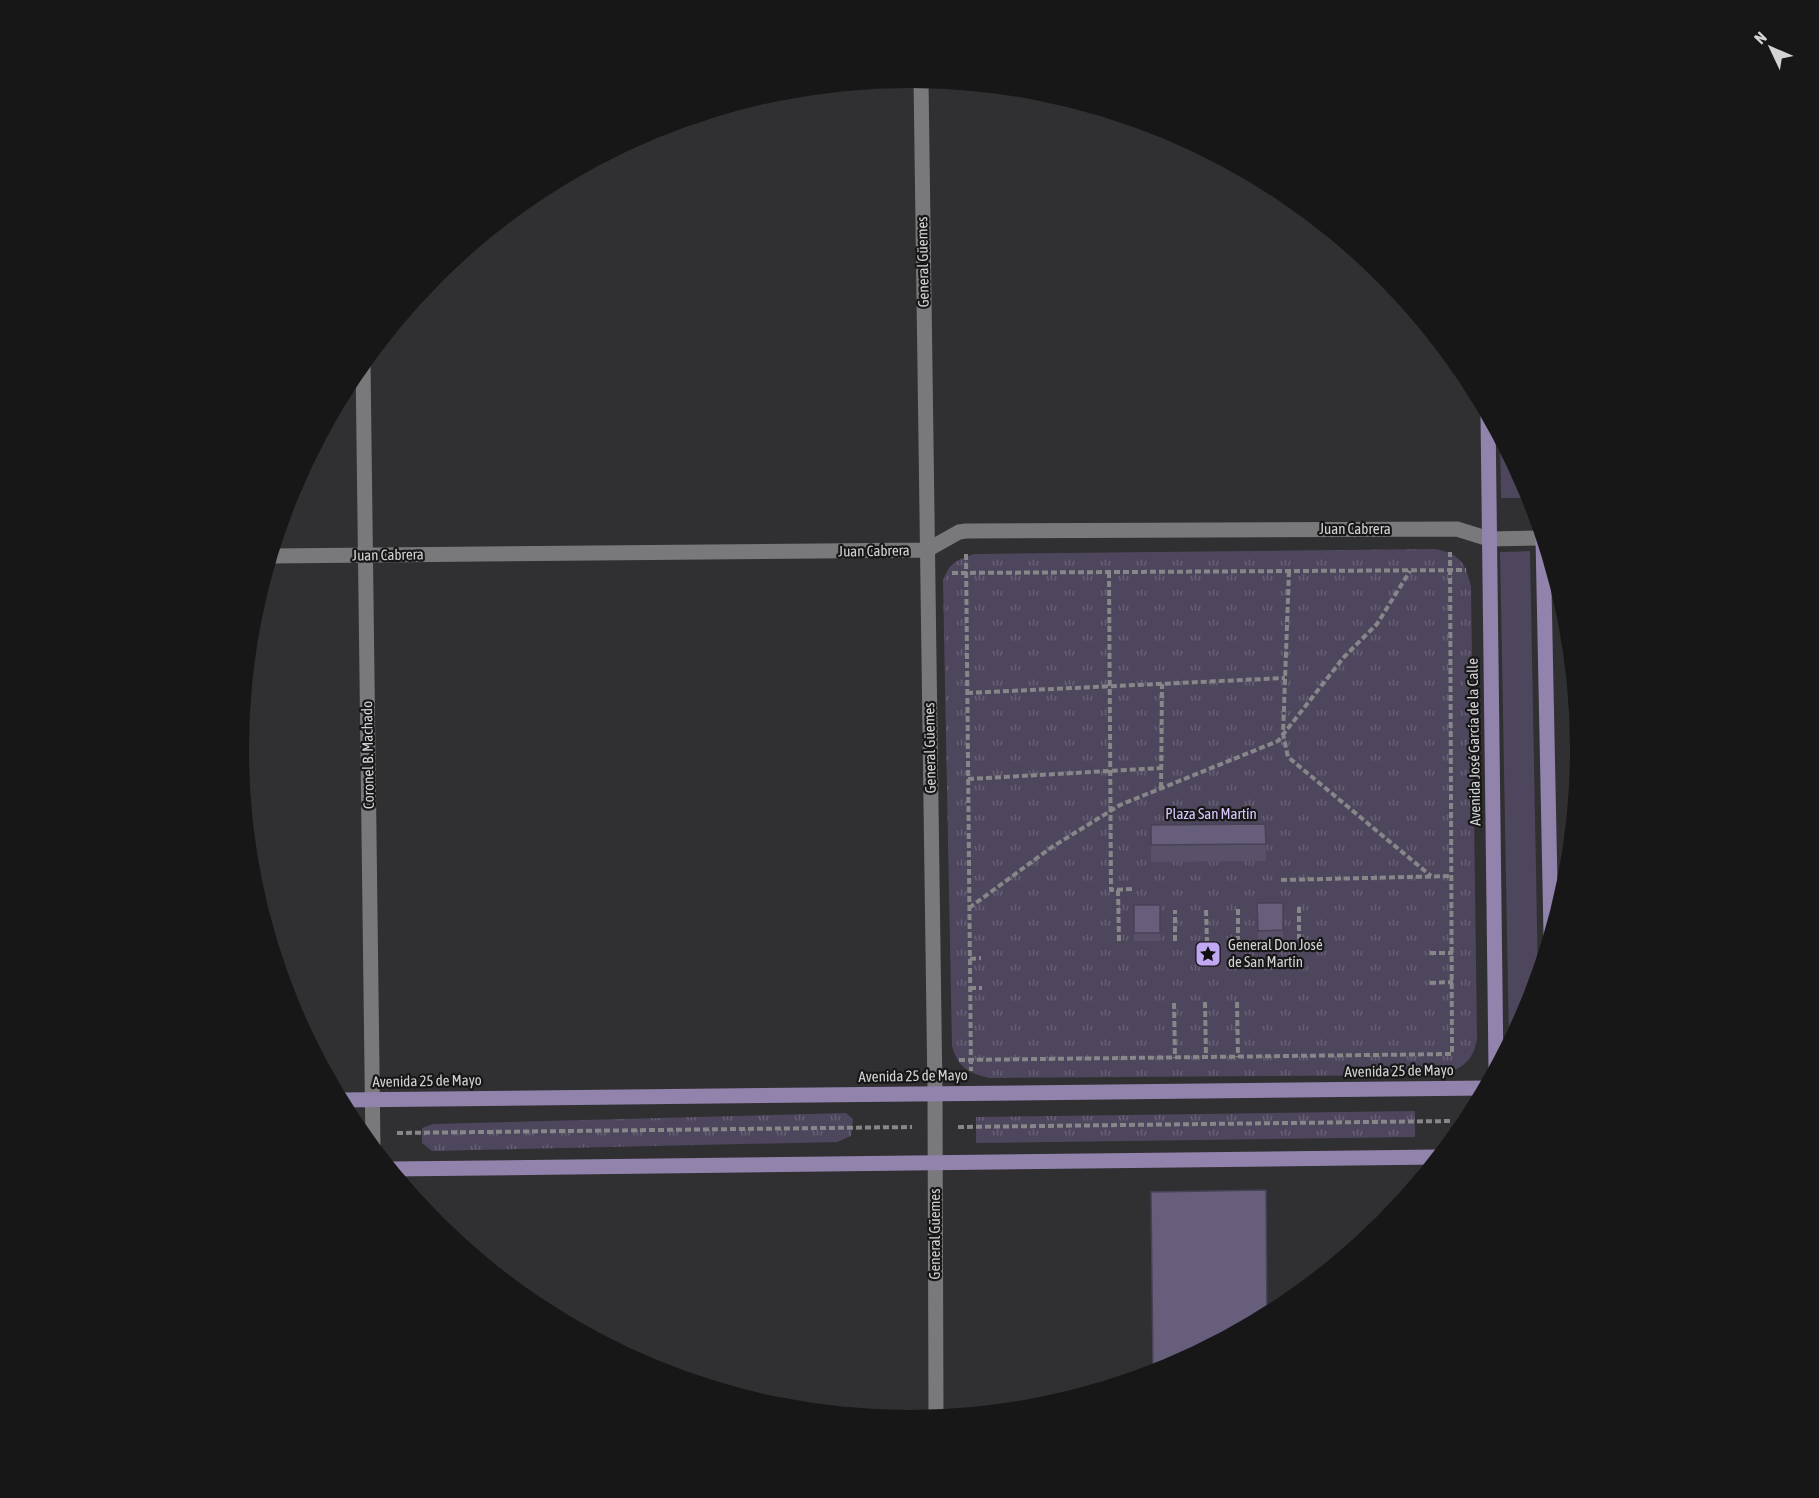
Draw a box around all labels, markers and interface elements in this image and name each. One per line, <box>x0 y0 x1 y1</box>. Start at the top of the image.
north arrow <box>1741 18 1801 78</box>
text: N <box>1750 28 1770 47</box>
street label: General Güemes <box>913 216 932 308</box>
street label: Juan Cabrera <box>1319 520 1391 537</box>
street label: Juan Cabrera <box>838 541 910 560</box>
street label: Juan Cabrera <box>352 545 424 564</box>
street label: Avenida José García de la Calle <box>1464 658 1483 826</box>
street label: Coronel B. Machado <box>358 701 377 809</box>
street label: General Güemes <box>920 702 939 794</box>
park label: Plaza San Martín <box>1165 805 1257 822</box>
place label: General Don José de San Martín <box>1228 936 1323 970</box>
place icon: General Don José de San Martín <box>1193 939 1223 969</box>
street label: Avenida 25 de Mayo <box>1344 1061 1454 1080</box>
street label: Avenida 25 de Mayo <box>858 1066 968 1085</box>
street label: Avenida 25 de Mayo <box>372 1071 482 1090</box>
street label: General Güemes <box>926 1189 943 1279</box>

